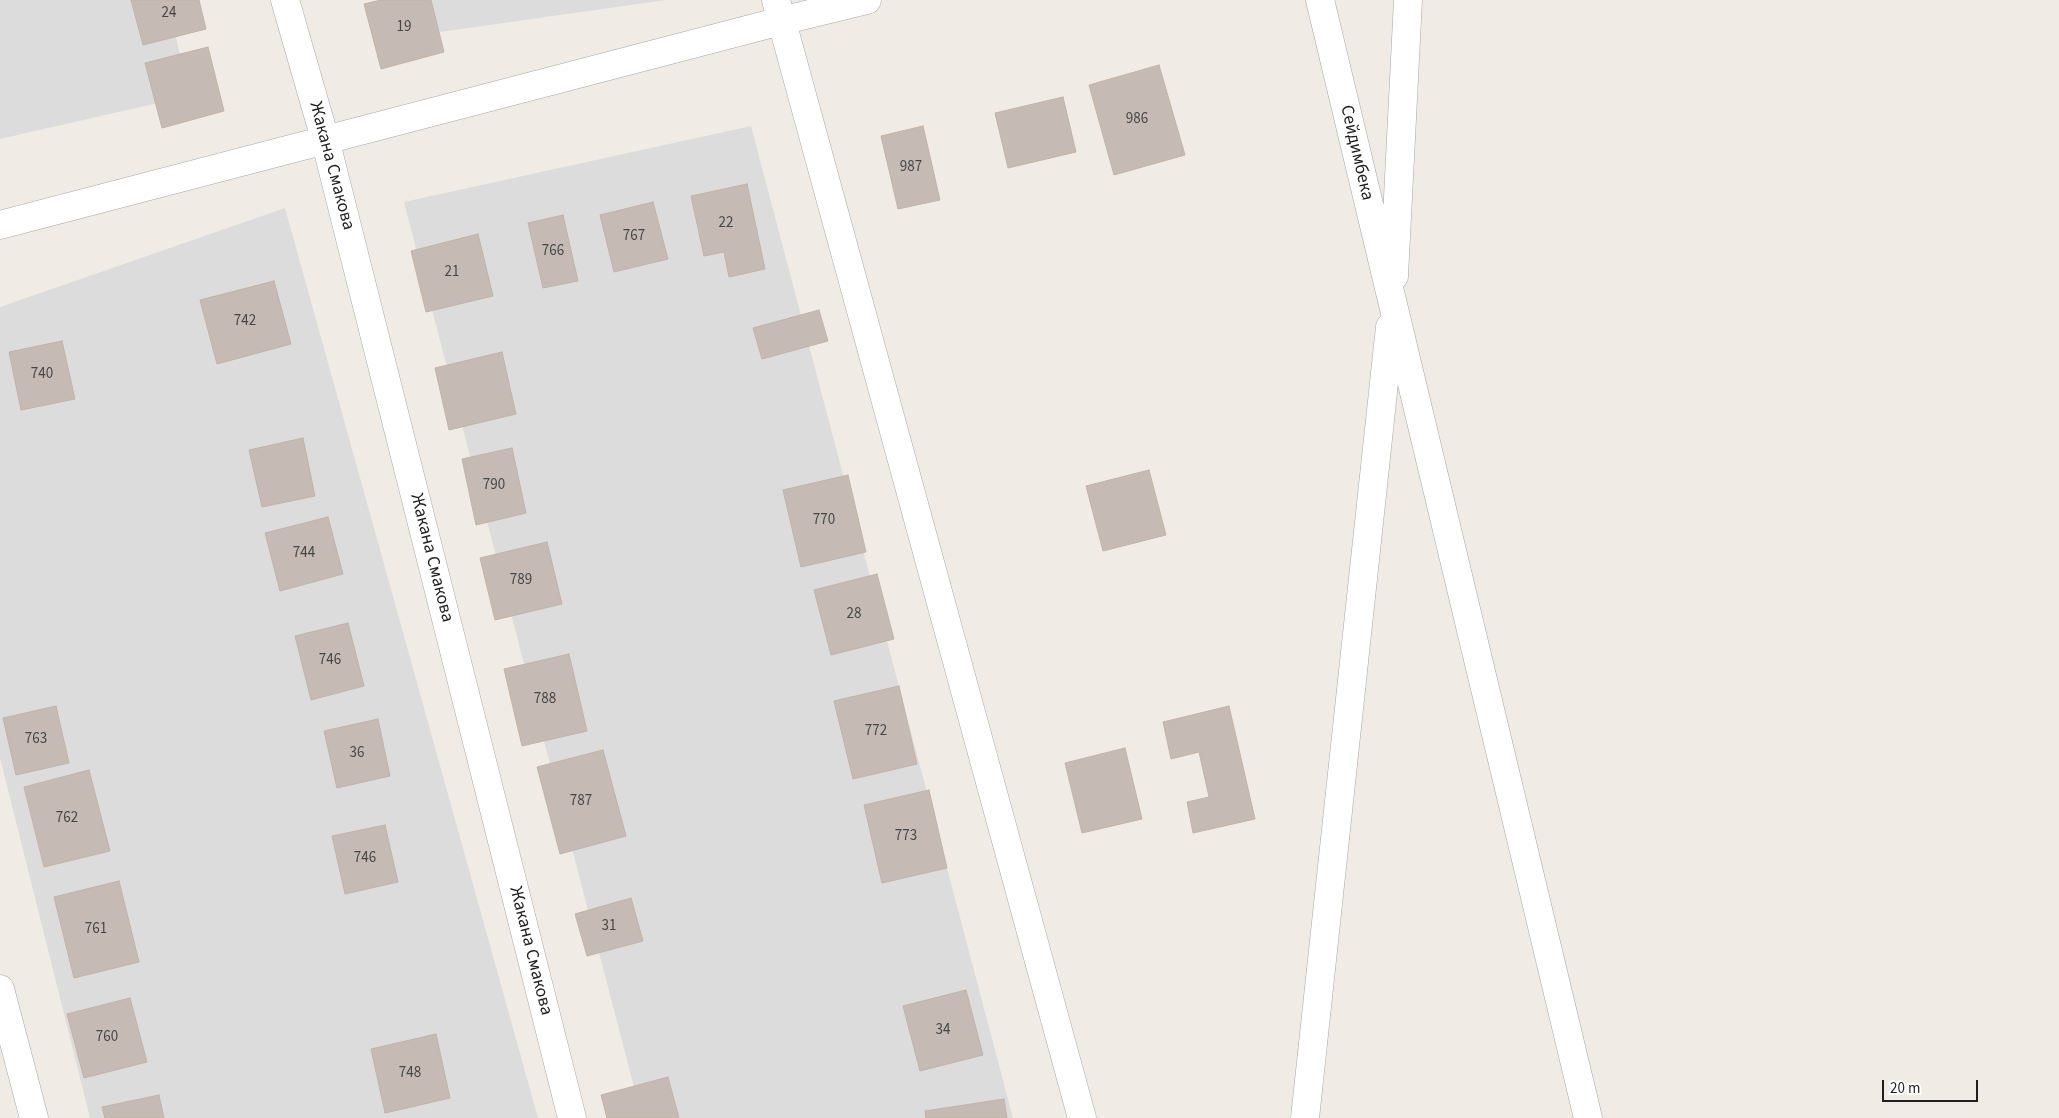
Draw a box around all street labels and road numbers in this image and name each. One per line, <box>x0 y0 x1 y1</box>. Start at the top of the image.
street label: Жакана Смакова <box>303 99 359 233</box>
street label: Сейдимбека <box>1335 103 1377 203</box>
street label: Жакана Смакова <box>405 491 457 625</box>
street label: Жакана Смакова <box>504 884 556 1018</box>

